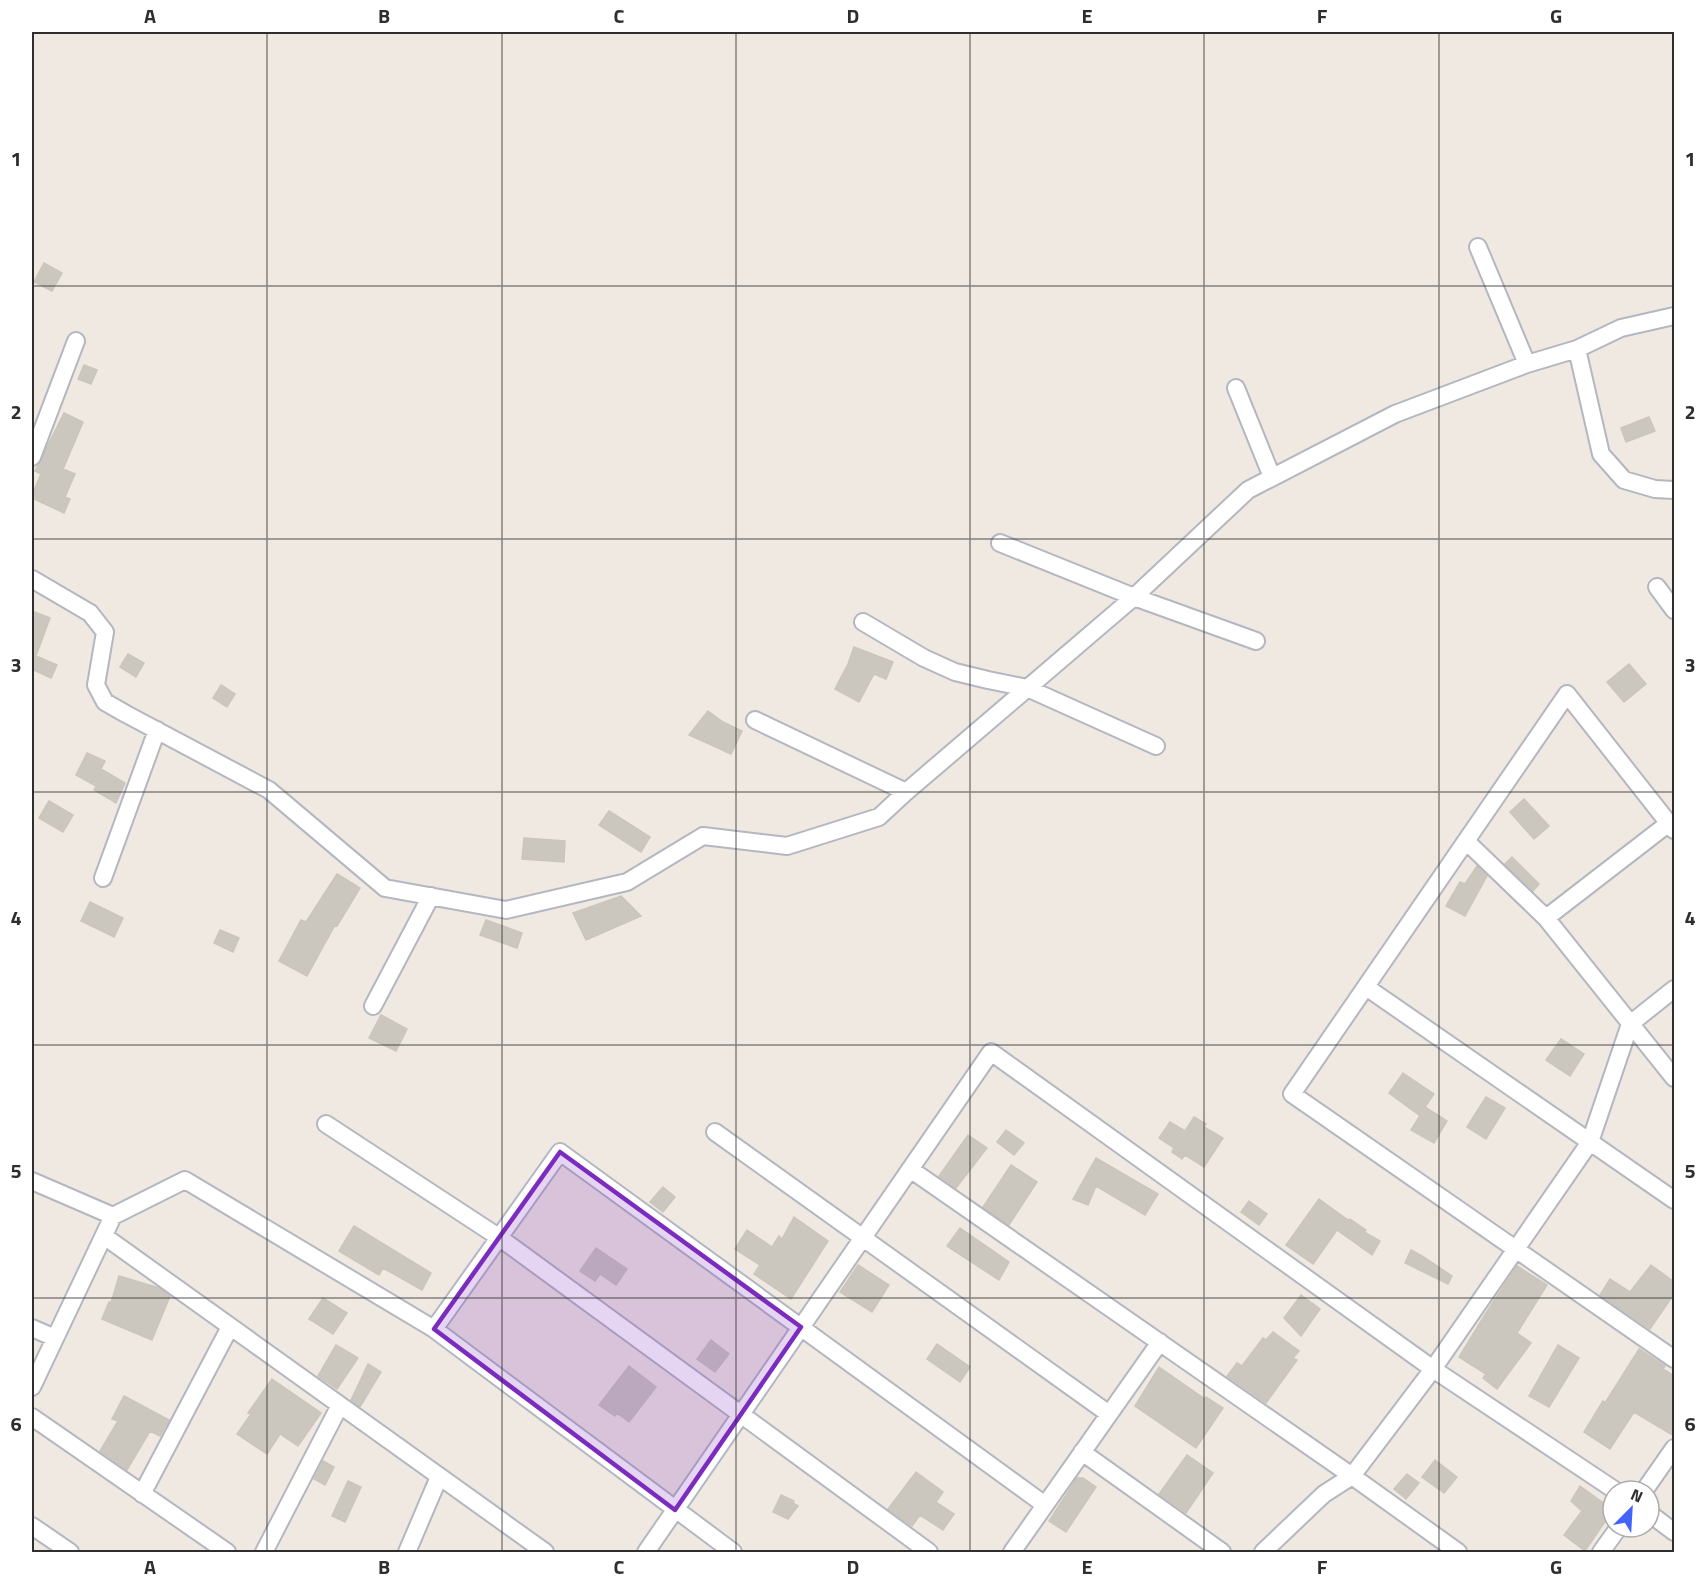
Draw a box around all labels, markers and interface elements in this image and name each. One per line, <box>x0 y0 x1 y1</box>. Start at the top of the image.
text: A <box>144 0 156 31</box>
text: B <box>378 0 390 31</box>
text: C <box>614 0 625 31</box>
text: D <box>847 0 859 31</box>
text: E <box>1081 0 1093 31</box>
text: F <box>1317 0 1328 31</box>
text: G <box>1550 0 1562 31</box>
text: 1 <box>10 143 22 174</box>
text: 1 <box>1684 143 1696 174</box>
text: 2 <box>10 396 22 427</box>
text: 2 <box>1684 396 1696 427</box>
text: 3 <box>10 649 22 680</box>
text: 3 <box>1684 649 1696 680</box>
text: 4 <box>10 902 22 933</box>
text: 4 <box>1684 902 1696 933</box>
text: 5 <box>10 1155 22 1186</box>
text: 5 <box>1684 1155 1696 1186</box>
text: 6 <box>10 1408 22 1439</box>
text: 6 <box>1684 1408 1696 1439</box>
north arrow <box>1601 1479 1661 1539</box>
text: N <box>1627 1482 1647 1509</box>
text: A <box>144 1551 156 1582</box>
text: B <box>378 1551 390 1582</box>
text: C <box>614 1551 625 1582</box>
text: D <box>847 1551 859 1582</box>
text: E <box>1081 1551 1093 1582</box>
text: F <box>1317 1551 1328 1582</box>
text: G <box>1550 1551 1562 1582</box>

